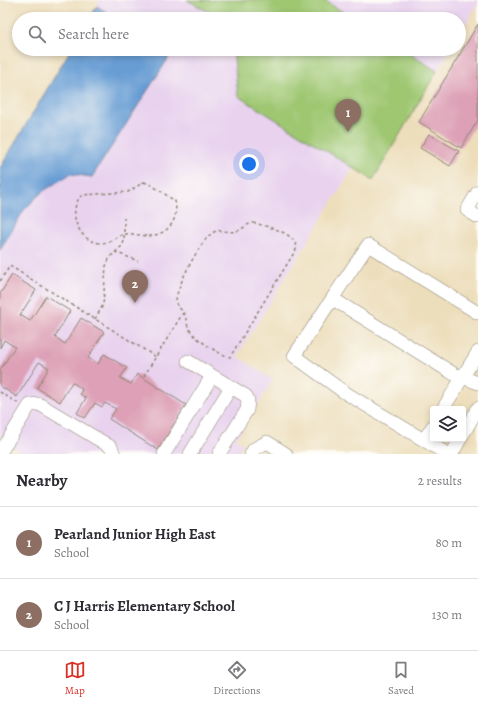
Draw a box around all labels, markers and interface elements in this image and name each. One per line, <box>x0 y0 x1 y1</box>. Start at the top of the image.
search box <box>12 12 466 56</box>
icon: search <box>26 23 48 45</box>
text: Search here <box>58 24 129 44</box>
pin: 1 <box>335 99 361 132</box>
your location <box>239 154 259 174</box>
pin: 2 <box>122 270 148 303</box>
map controls <box>430 406 466 442</box>
button: layers <box>430 406 466 442</box>
text: Nearby <box>16 469 67 492</box>
text: 2 results <box>418 472 462 489</box>
text: Pearland Junior High East <box>54 524 216 544</box>
text: 1 <box>27 534 31 551</box>
text: 80 m <box>435 534 462 551</box>
text: School <box>54 544 89 561</box>
text: C J Harris Elementary School <box>54 596 235 616</box>
text: 2 <box>26 606 32 623</box>
text: 130 m <box>432 606 462 623</box>
text: School <box>54 616 89 633</box>
tab: Map <box>64 659 86 698</box>
tab: Directions <box>213 659 261 698</box>
tab: Saved <box>388 659 414 698</box>

